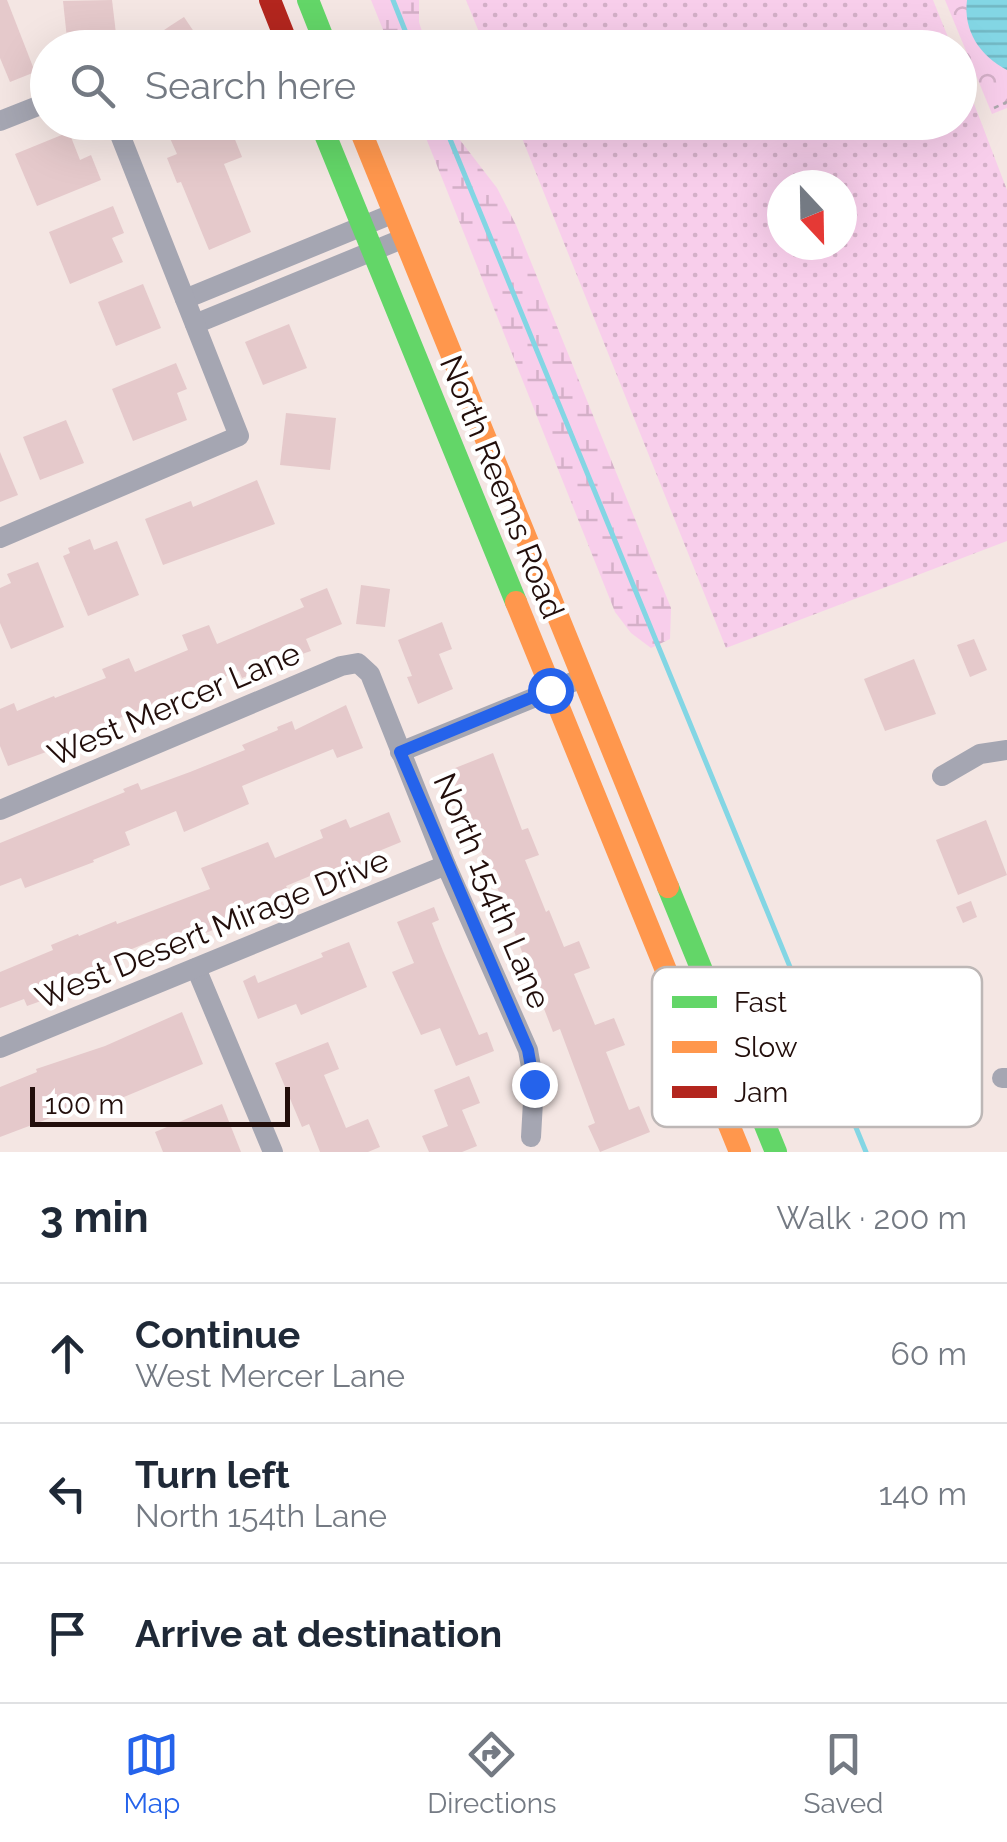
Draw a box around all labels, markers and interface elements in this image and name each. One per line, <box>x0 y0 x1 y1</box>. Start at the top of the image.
search box <box>30 30 977 140</box>
icon: search <box>65 58 120 113</box>
text: Search here <box>145 63 356 108</box>
north arrow <box>767 170 857 260</box>
street label: North Reems Road <box>433 350 572 624</box>
street label: West Mercer Lane <box>42 634 305 773</box>
route start <box>528 668 574 714</box>
street label: North 154th Lane <box>426 768 559 1014</box>
street label: West Desert Mirage Drive <box>30 841 394 1016</box>
legend <box>652 967 982 1127</box>
text: Fast <box>734 986 787 1019</box>
text: Slow <box>734 1031 798 1064</box>
route end <box>512 1062 558 1108</box>
text: Jam <box>734 1076 788 1109</box>
scale bar <box>30 1082 290 1126</box>
text: 100 m <box>45 1088 124 1121</box>
text: 3 min <box>40 1193 149 1242</box>
text: Walk · 200 m <box>776 1199 967 1236</box>
text: Continue <box>135 1312 300 1357</box>
icon: ahead <box>40 1326 95 1381</box>
text: 60 m <box>891 1335 967 1372</box>
text: West Mercer Lane <box>135 1357 405 1394</box>
text: Turn left <box>135 1452 290 1497</box>
icon: left <box>40 1466 95 1521</box>
text: 140 m <box>879 1475 967 1512</box>
text: North 154th Lane <box>135 1497 387 1534</box>
icon: arrive <box>40 1606 95 1661</box>
text: Arrive at destination <box>135 1611 502 1656</box>
tab: Map <box>123 1727 180 1820</box>
tab: Directions <box>427 1727 557 1820</box>
tab: Saved <box>803 1727 884 1820</box>

